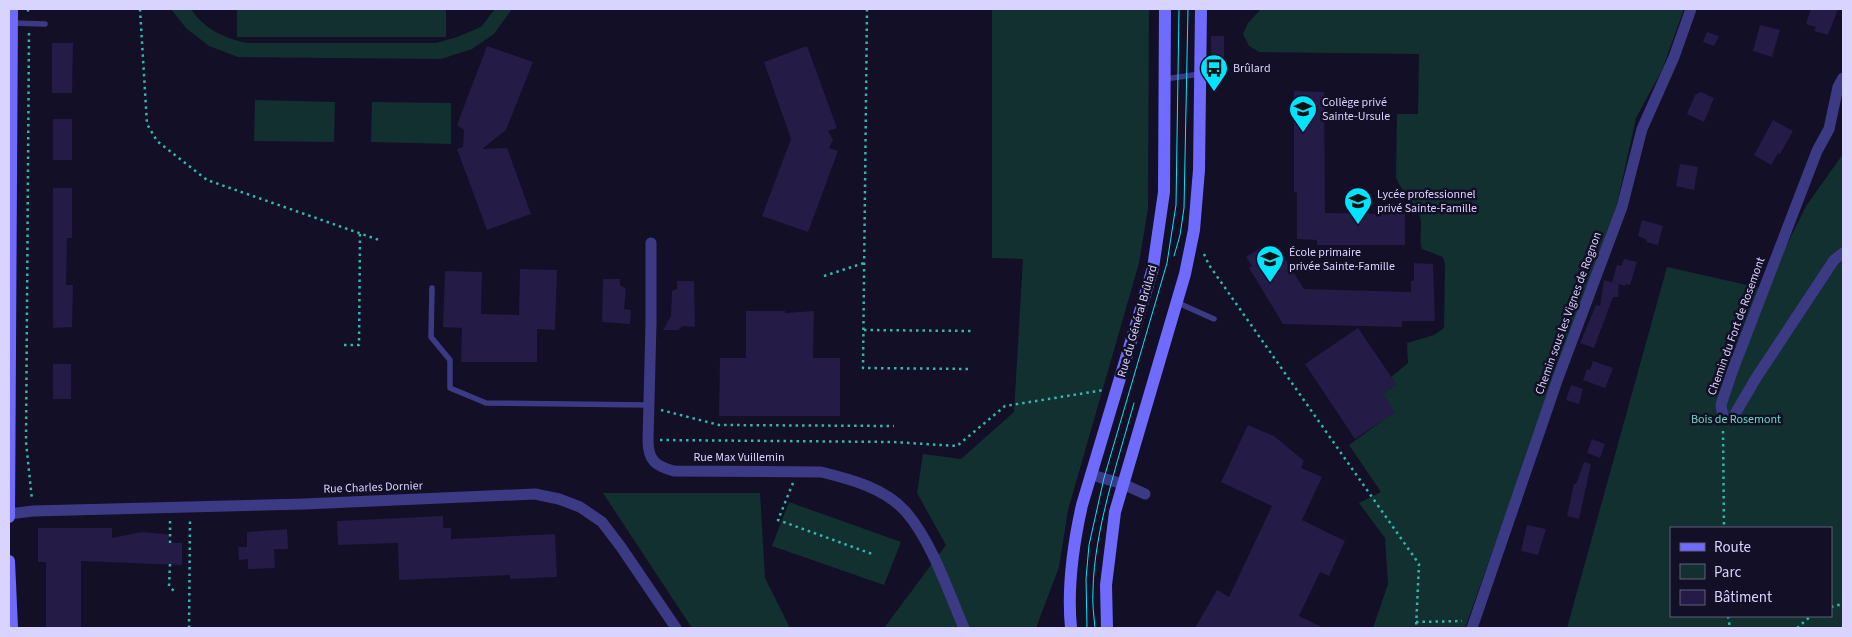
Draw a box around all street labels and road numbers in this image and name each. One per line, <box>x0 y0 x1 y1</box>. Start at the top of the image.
street label: Chemin sous les Vignes de Rognon <box>1531 229 1606 397</box>
street label: Chemin du Fort de Rosemont <box>1704 255 1769 398</box>
street label: Rue du Général Brûlard <box>1113 263 1162 379</box>
street label: Rue Max Vuillemin <box>693 449 785 466</box>
street label: Rue Charles Dornier <box>323 477 424 498</box>

